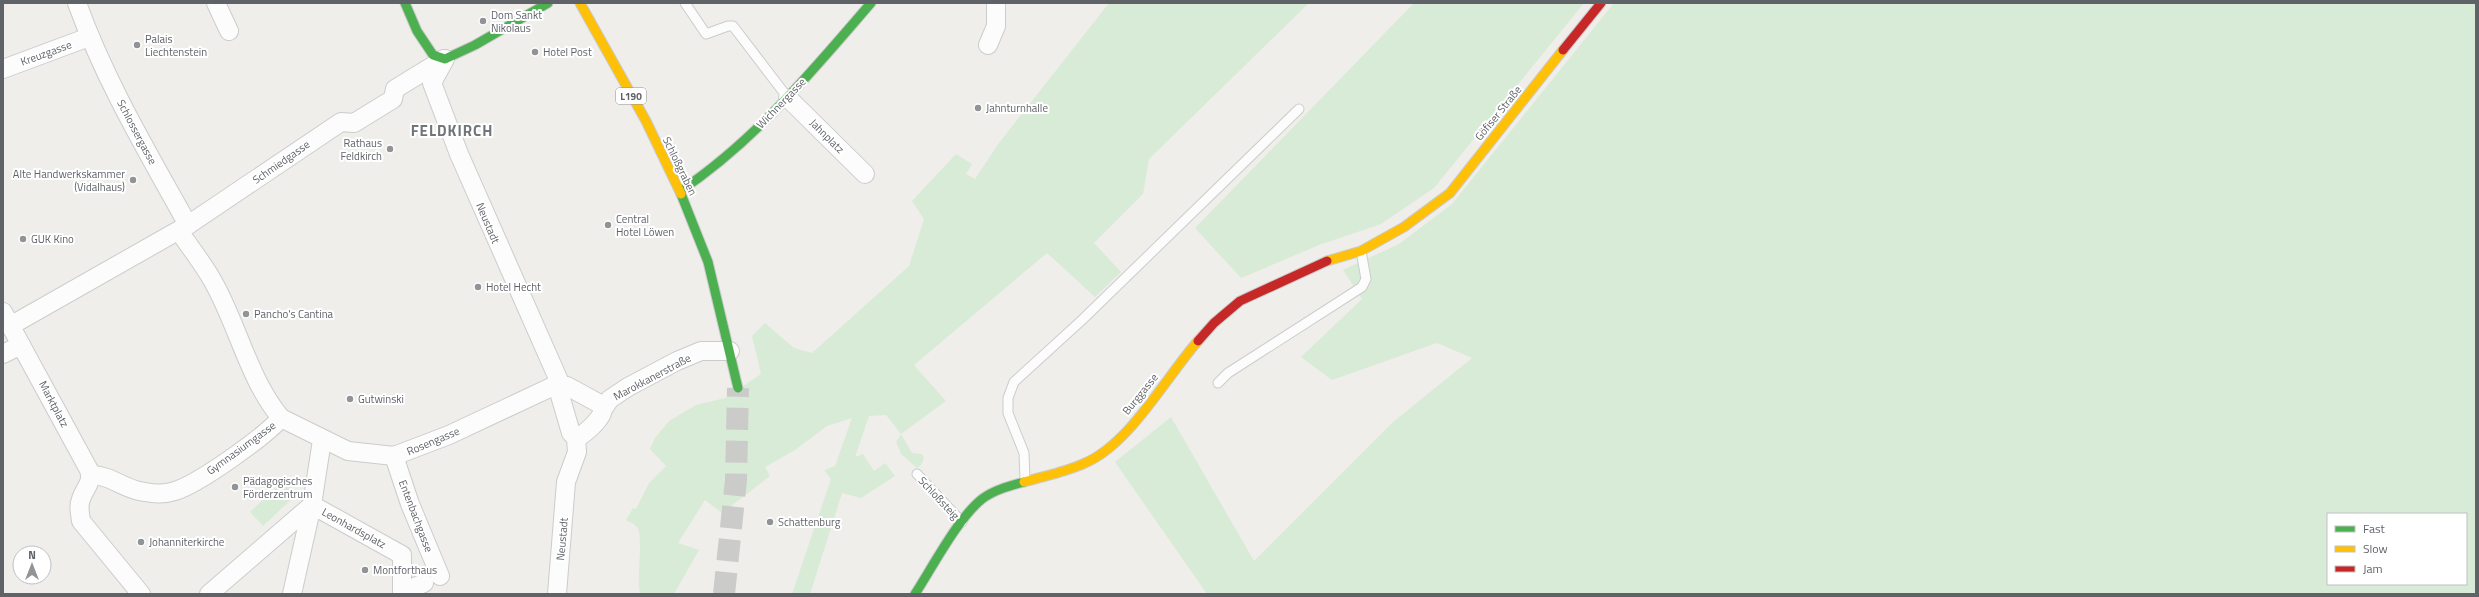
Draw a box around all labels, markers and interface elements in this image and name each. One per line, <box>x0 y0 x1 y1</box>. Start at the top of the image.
place label: Dom Sankt Nikolaus <box>491 7 542 36</box>
marker: Dom Sankt Nikolaus <box>478 16 488 26</box>
place label: Palais Liechtenstein <box>145 31 207 60</box>
street label: Kreuzgasse <box>18 36 74 70</box>
marker: Palais Liechtenstein <box>132 40 142 50</box>
place label: Hotel Post <box>543 44 592 60</box>
marker: Hotel Post <box>530 47 540 57</box>
street label: Wichnergasse <box>753 74 810 132</box>
street label: Göfiser Straße <box>1471 82 1525 144</box>
road number: L190 <box>616 88 646 104</box>
street label: Schlossergasse <box>113 97 161 168</box>
place label: Jahnturnhalle <box>986 100 1048 116</box>
marker: Jahnturnhalle <box>973 103 983 113</box>
street label: Jahnplatz <box>806 115 848 157</box>
district label: FELDKIRCH <box>411 119 493 142</box>
street label: Schloßgraben <box>659 134 701 198</box>
place label: Rathaus Feldkirch <box>340 135 382 164</box>
street label: Schmiedgasse <box>249 136 313 188</box>
marker: Rathaus Feldkirch <box>385 144 395 154</box>
place label: Alte Handwerkskammer (Vidalhaus) <box>13 166 125 195</box>
marker: Alte Handwerkskammer (Vidalhaus) <box>128 175 138 185</box>
street label: Neustadt <box>472 200 504 246</box>
place label: Central Hotel Löwen <box>616 211 674 240</box>
marker: Central Hotel Löwen <box>603 220 613 230</box>
place label: GUK Kino <box>31 231 74 247</box>
marker: GUK Kino <box>18 234 28 244</box>
place label: Hotel Hecht <box>486 279 541 295</box>
marker: Hotel Hecht <box>473 282 483 292</box>
place label: Pancho's Cantina <box>254 306 334 322</box>
marker: Pancho's Cantina <box>241 309 251 319</box>
street label: Marokkanerstraße <box>610 350 694 404</box>
street label: Burggasse <box>1118 370 1162 418</box>
street label: Marktplatz <box>35 378 73 430</box>
place label: Gutwinski <box>358 391 404 407</box>
marker: Gutwinski <box>345 394 355 404</box>
street label: Gymnasiumgasse <box>203 417 279 479</box>
street label: Rosengasse <box>404 423 462 459</box>
place label: Pädagogisches Förderzentrum <box>243 473 312 502</box>
street label: Schloßsteig <box>915 473 963 523</box>
street label: Entenbachgasse <box>395 478 437 555</box>
marker: Pädagogisches Förderzentrum <box>230 482 240 492</box>
street label: Leonhardsplatz <box>319 504 389 552</box>
legend <box>2327 513 2467 585</box>
place label: Schattenburg <box>778 514 841 530</box>
street label: Neustadt <box>552 517 572 561</box>
marker: Schattenburg <box>765 517 775 527</box>
text: Fast <box>2363 519 2386 538</box>
place label: Johanniterkirche <box>149 534 225 550</box>
marker: Johanniterkirche <box>136 537 146 547</box>
text: Slow <box>2363 539 2388 558</box>
north arrow <box>12 545 52 585</box>
text: N <box>28 547 36 563</box>
text: Jam <box>2363 559 2383 578</box>
place label: Montforthaus <box>373 562 437 578</box>
marker: Montforthaus <box>360 565 370 575</box>

